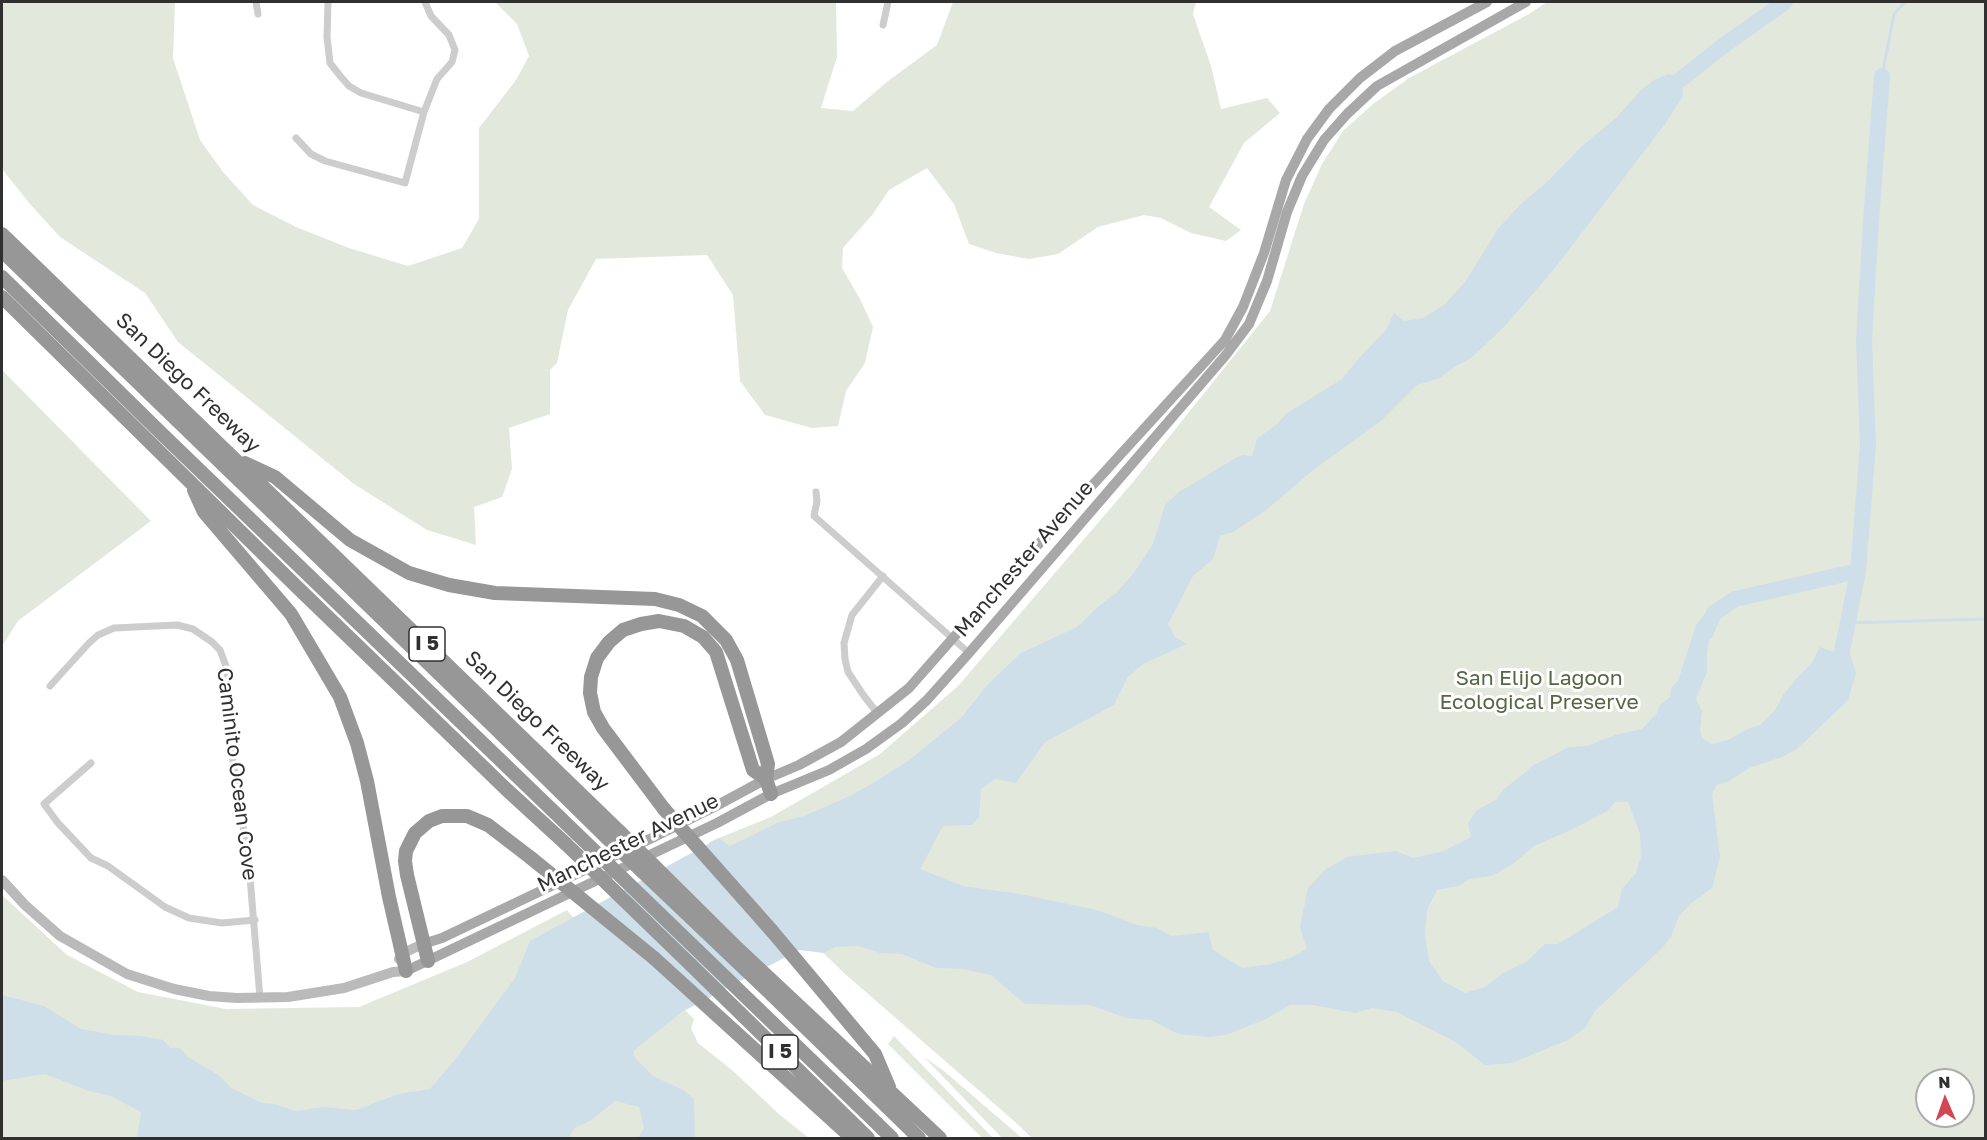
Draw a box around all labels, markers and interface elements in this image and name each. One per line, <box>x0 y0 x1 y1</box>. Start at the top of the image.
street label: San Diego Freeway <box>110 308 266 458</box>
street label: Manchester Avenue <box>949 476 1099 642</box>
road number: I 5 <box>409 627 445 661</box>
street label: San Diego Freeway <box>459 646 615 796</box>
park label: San Elijo Lagoon Ecological Preserve <box>1439 665 1639 715</box>
street label: Caminito Ocean Cove <box>211 666 263 882</box>
street label: Manchester Avenue <box>533 788 723 898</box>
road number: I 5 <box>762 1035 798 1069</box>
north arrow <box>1915 1068 1975 1128</box>
text: N <box>1938 1072 1951 1092</box>

